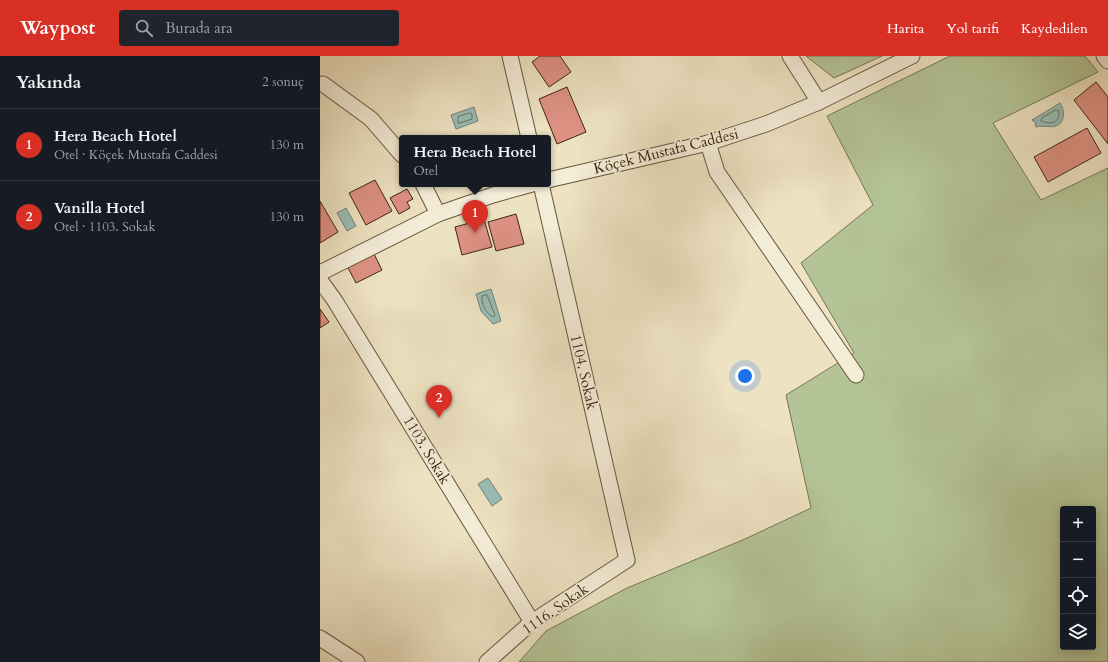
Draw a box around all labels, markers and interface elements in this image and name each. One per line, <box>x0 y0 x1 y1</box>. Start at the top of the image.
search box <box>119 10 399 46</box>
text: Waypost <box>20 15 95 41</box>
icon: search <box>133 17 155 39</box>
text: Burada ara <box>165 18 233 38</box>
text: Harita <box>887 19 924 38</box>
text: Yol tarifi <box>946 19 999 38</box>
text: Kaydedilen <box>1021 19 1088 38</box>
text: Yakında <box>16 71 81 94</box>
text: 2 sonuç <box>262 73 304 91</box>
street label: Köçek Mustafa Caddesi <box>591 123 741 179</box>
text: Hera Beach Hotel <box>54 126 177 146</box>
popup <box>399 135 551 187</box>
text: 1 <box>26 136 32 154</box>
text: 130 m <box>270 136 304 154</box>
text: Hera Beach Hotel <box>414 142 536 162</box>
text: Otel · Köçek Mustafa Caddesi <box>54 146 218 164</box>
text: Otel <box>414 162 438 180</box>
text: Vanilla Hotel <box>54 198 145 218</box>
pin: 1 <box>462 200 488 233</box>
text: 2 <box>26 208 32 226</box>
text: 130 m <box>270 208 304 226</box>
text: Otel · 1103. Sokak <box>54 218 155 236</box>
street label: 1104. Sokak <box>566 332 602 412</box>
your location <box>735 366 755 386</box>
pin: 2 <box>426 385 452 418</box>
street label: 1103. Sokak <box>399 412 455 488</box>
map controls <box>1060 506 1096 650</box>
button: + <box>1060 506 1096 542</box>
button: − <box>1060 542 1096 578</box>
button: locate <box>1060 578 1096 614</box>
street label: 1116. Sokak <box>518 579 592 639</box>
button: layers <box>1060 614 1096 650</box>

